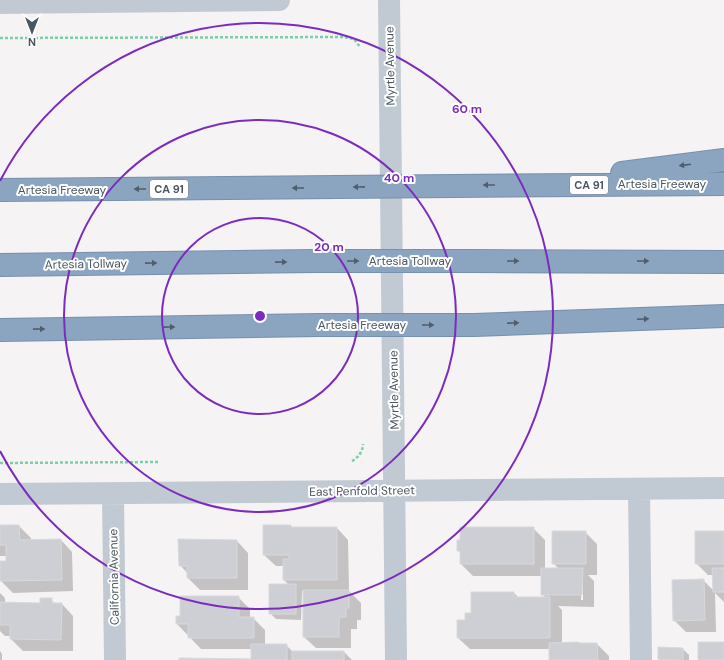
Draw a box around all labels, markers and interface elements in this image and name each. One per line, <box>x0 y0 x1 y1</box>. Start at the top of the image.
north arrow <box>12 12 52 52</box>
street label: Myrtle Avenue <box>381 26 399 106</box>
text: N <box>28 35 36 49</box>
text: 60 m <box>452 101 482 117</box>
one-way arrow <box>679 162 691 168</box>
text: 40 m <box>384 170 414 186</box>
road number: CA 91 <box>570 176 608 194</box>
street label: Artesia Freeway <box>618 176 707 192</box>
road number: CA 91 <box>150 180 188 198</box>
street label: Artesia Freeway <box>18 182 107 198</box>
one-way arrow <box>482 182 495 188</box>
one-way arrow <box>352 184 365 190</box>
one-way arrow <box>291 185 304 191</box>
one-way arrow <box>133 186 146 192</box>
text: 20 m <box>314 239 344 255</box>
street label: Artesia Tollway <box>369 253 452 269</box>
street label: Artesia Tollway <box>45 255 128 273</box>
one-way arrow <box>275 258 287 265</box>
one-way arrow <box>347 258 360 264</box>
one-way arrow <box>507 258 520 264</box>
one-way arrow <box>637 258 650 264</box>
one-way arrow <box>145 260 158 266</box>
centre of rings <box>253 309 267 323</box>
one-way arrow <box>637 316 650 322</box>
street label: Artesia Freeway <box>318 317 407 333</box>
one-way arrow <box>507 320 519 327</box>
one-way arrow <box>422 322 435 328</box>
one-way arrow <box>163 324 176 330</box>
one-way arrow <box>33 326 46 332</box>
street label: Myrtle Avenue <box>385 350 403 430</box>
street label: East Penfold Street <box>309 482 415 500</box>
street label: California Avenue <box>105 529 123 625</box>

